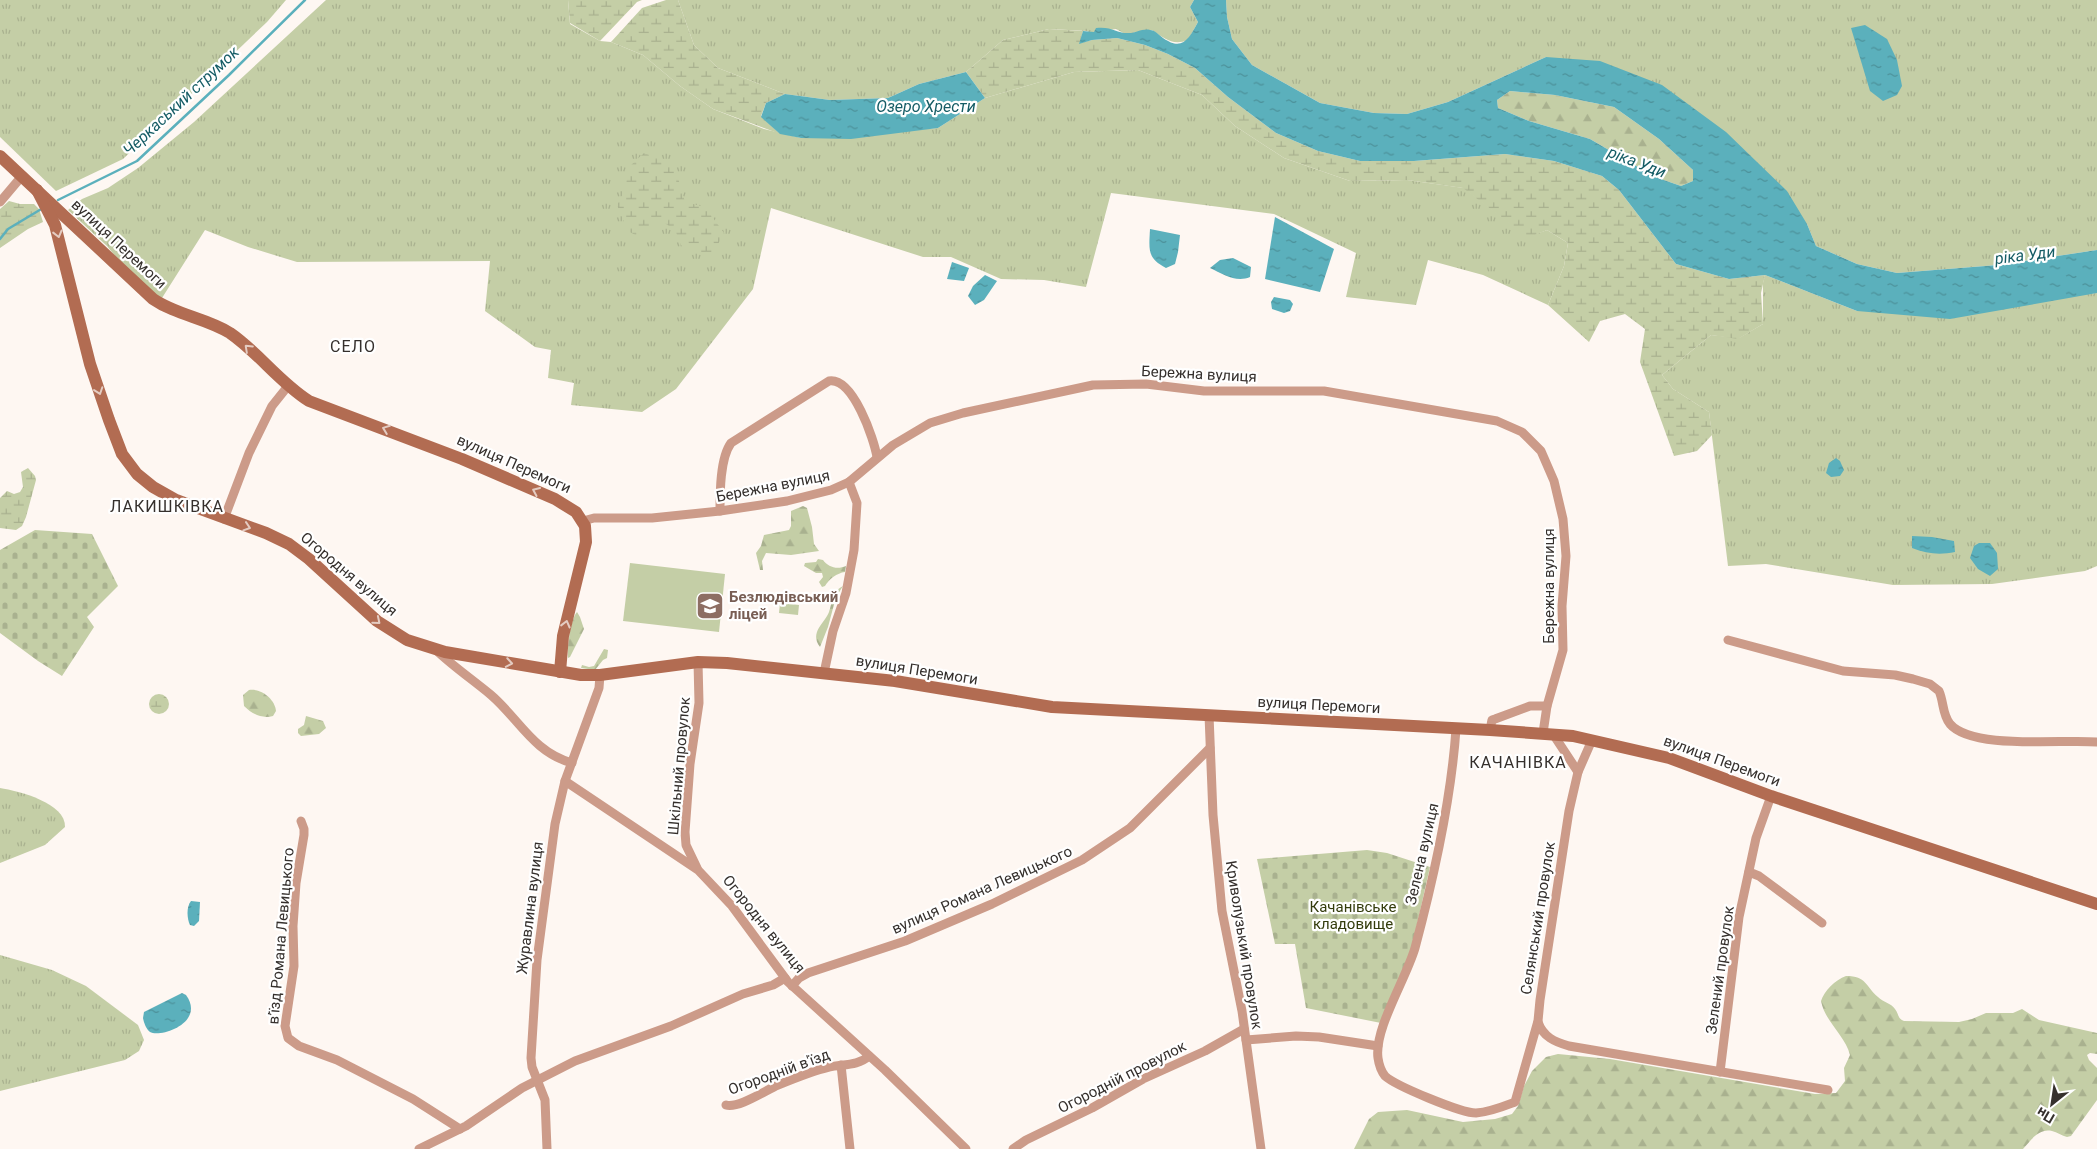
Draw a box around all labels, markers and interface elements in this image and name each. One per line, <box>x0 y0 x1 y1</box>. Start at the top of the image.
water label: Черкаський струмок <box>119 42 243 160</box>
water label: Озеро Хрести <box>876 97 976 116</box>
water label: ріка Уди <box>1604 142 1669 182</box>
street label: вулиця Перемоги <box>68 195 170 293</box>
one-way arrow <box>52 230 63 238</box>
water label: ріка Уди <box>1993 242 2056 268</box>
district label: СЕЛО <box>330 337 376 356</box>
one-way arrow <box>245 345 254 354</box>
street label: Бережна вулиця <box>1141 362 1257 386</box>
one-way arrow <box>93 386 103 395</box>
one-way arrow <box>382 425 391 435</box>
street label: вулиця Перемоги <box>454 431 574 497</box>
street label: Бережна вулиця <box>715 466 831 506</box>
one-way arrow <box>532 486 541 497</box>
district label: ЛАКИШКІВКА <box>110 497 224 516</box>
one-way arrow <box>242 521 251 531</box>
street label: Огородня вулиця <box>297 528 401 620</box>
street label: Бережна вулиця <box>1540 528 1558 644</box>
place label: Безлюдівський ліцей <box>729 588 838 623</box>
school or university icon: Безлюдівський ліцей <box>695 591 725 621</box>
one-way arrow <box>371 615 380 623</box>
one-way arrow <box>560 620 570 628</box>
street label: вулиця Перемоги <box>855 651 979 689</box>
one-way arrow <box>505 657 514 667</box>
street label: вулиця Перемоги <box>1257 693 1381 717</box>
street label: Шкільний провулок <box>664 696 694 836</box>
street label: вулиця Перемоги <box>1661 731 1783 791</box>
district label: КАЧАНІВКА <box>1469 753 1567 772</box>
street label: Зелена вулиця <box>1402 801 1442 907</box>
street label: Селянський провулок <box>1517 840 1559 996</box>
street label: Журавлина вулиця <box>513 841 547 975</box>
street label: вулиця Романа Левицького <box>889 842 1075 938</box>
street label: в’їзд Романа Левицького <box>264 847 298 1025</box>
street label: Криволузький провулок <box>1222 859 1266 1031</box>
street label: Огородня вулиця <box>719 871 809 977</box>
park label: Качанівське кладовище <box>1310 898 1397 933</box>
street label: Зелений провулок <box>1702 905 1738 1035</box>
street label: Огородній провулок <box>1055 1037 1189 1117</box>
street label: Огородній в'їзд <box>726 1045 832 1099</box>
north arrow <box>2027 1079 2077 1129</box>
text: Пн <box>2034 1104 2057 1127</box>

